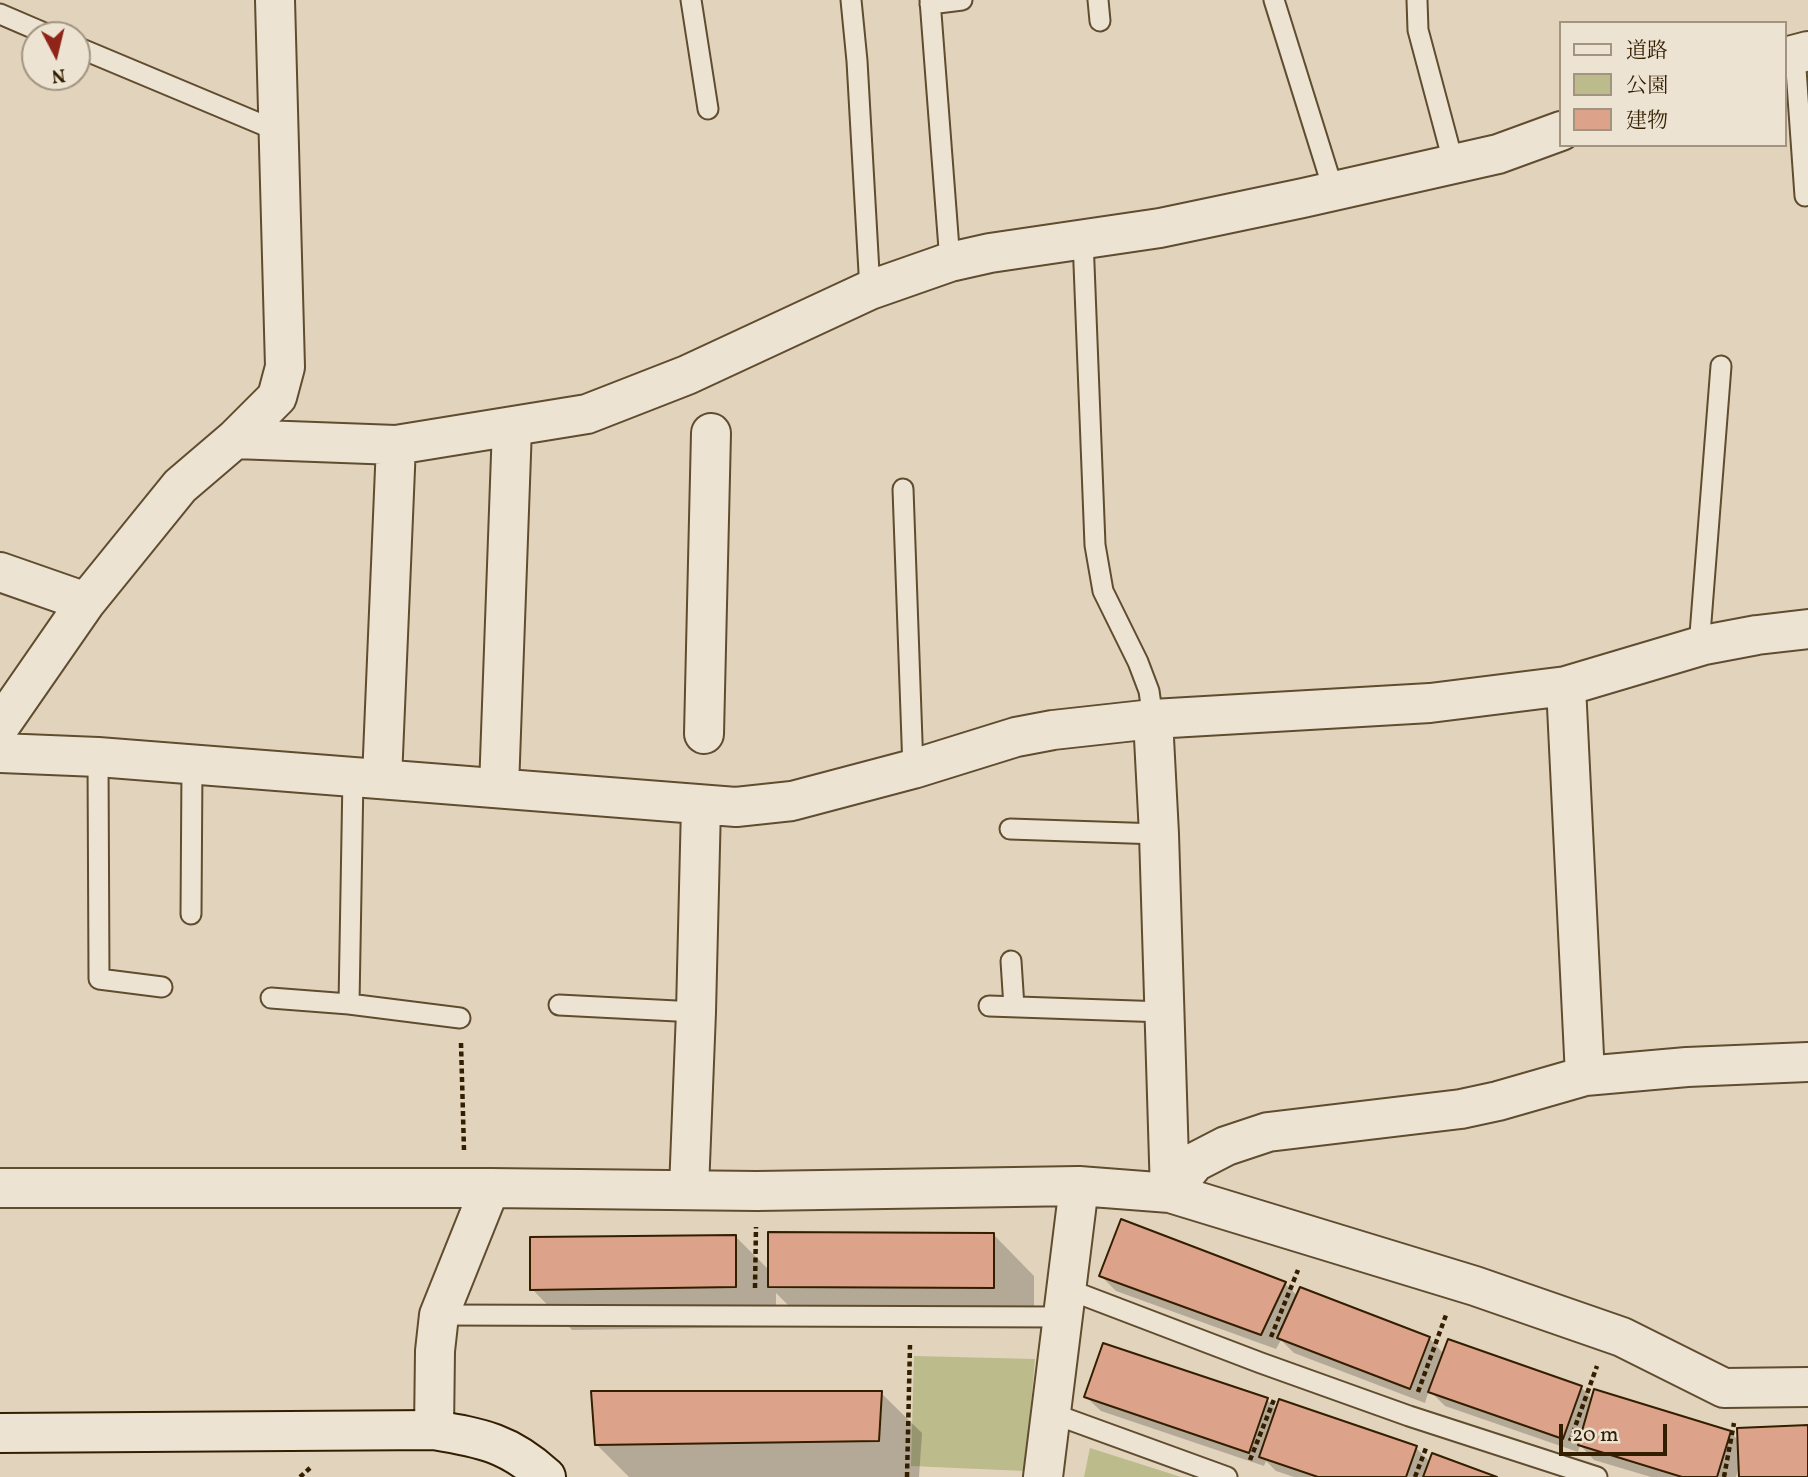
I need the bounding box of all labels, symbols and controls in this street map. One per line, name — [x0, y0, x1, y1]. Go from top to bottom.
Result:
north arrow — [21, 21, 91, 91]
legend — [1560, 21, 1787, 147]
text: 道路 — [1626, 37, 1668, 66]
text: N — [50, 61, 67, 89]
text: 公園 — [1626, 72, 1668, 101]
text: 建物 — [1626, 107, 1668, 136]
scale bar — [1563, 1410, 1672, 1454]
text: 20 m — [1572, 1421, 1618, 1450]

